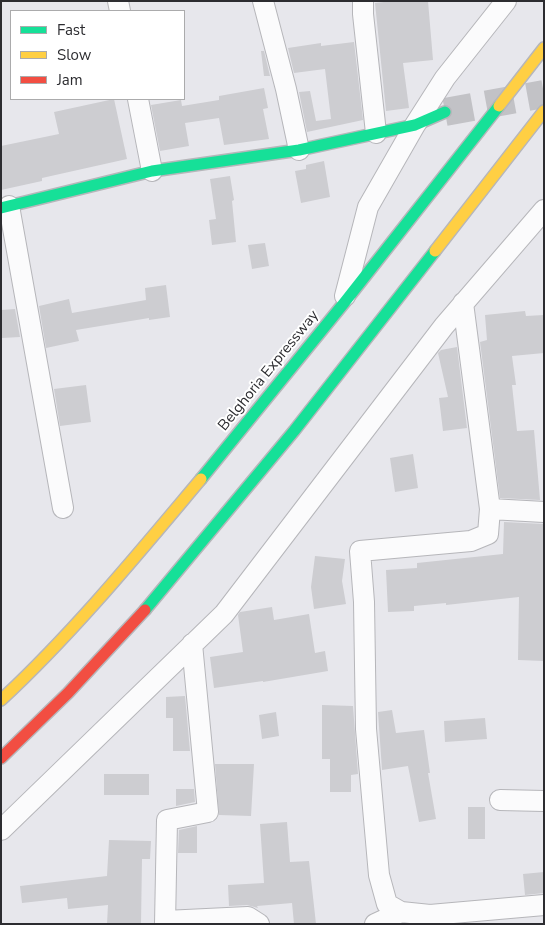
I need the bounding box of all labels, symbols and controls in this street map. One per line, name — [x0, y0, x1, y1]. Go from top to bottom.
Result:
legend — [10, 10, 185, 100]
text: Fast — [57, 20, 85, 40]
text: Slow — [57, 45, 91, 65]
text: Jam — [57, 70, 83, 90]
street label: Belghoria Expressway — [215, 307, 323, 435]

